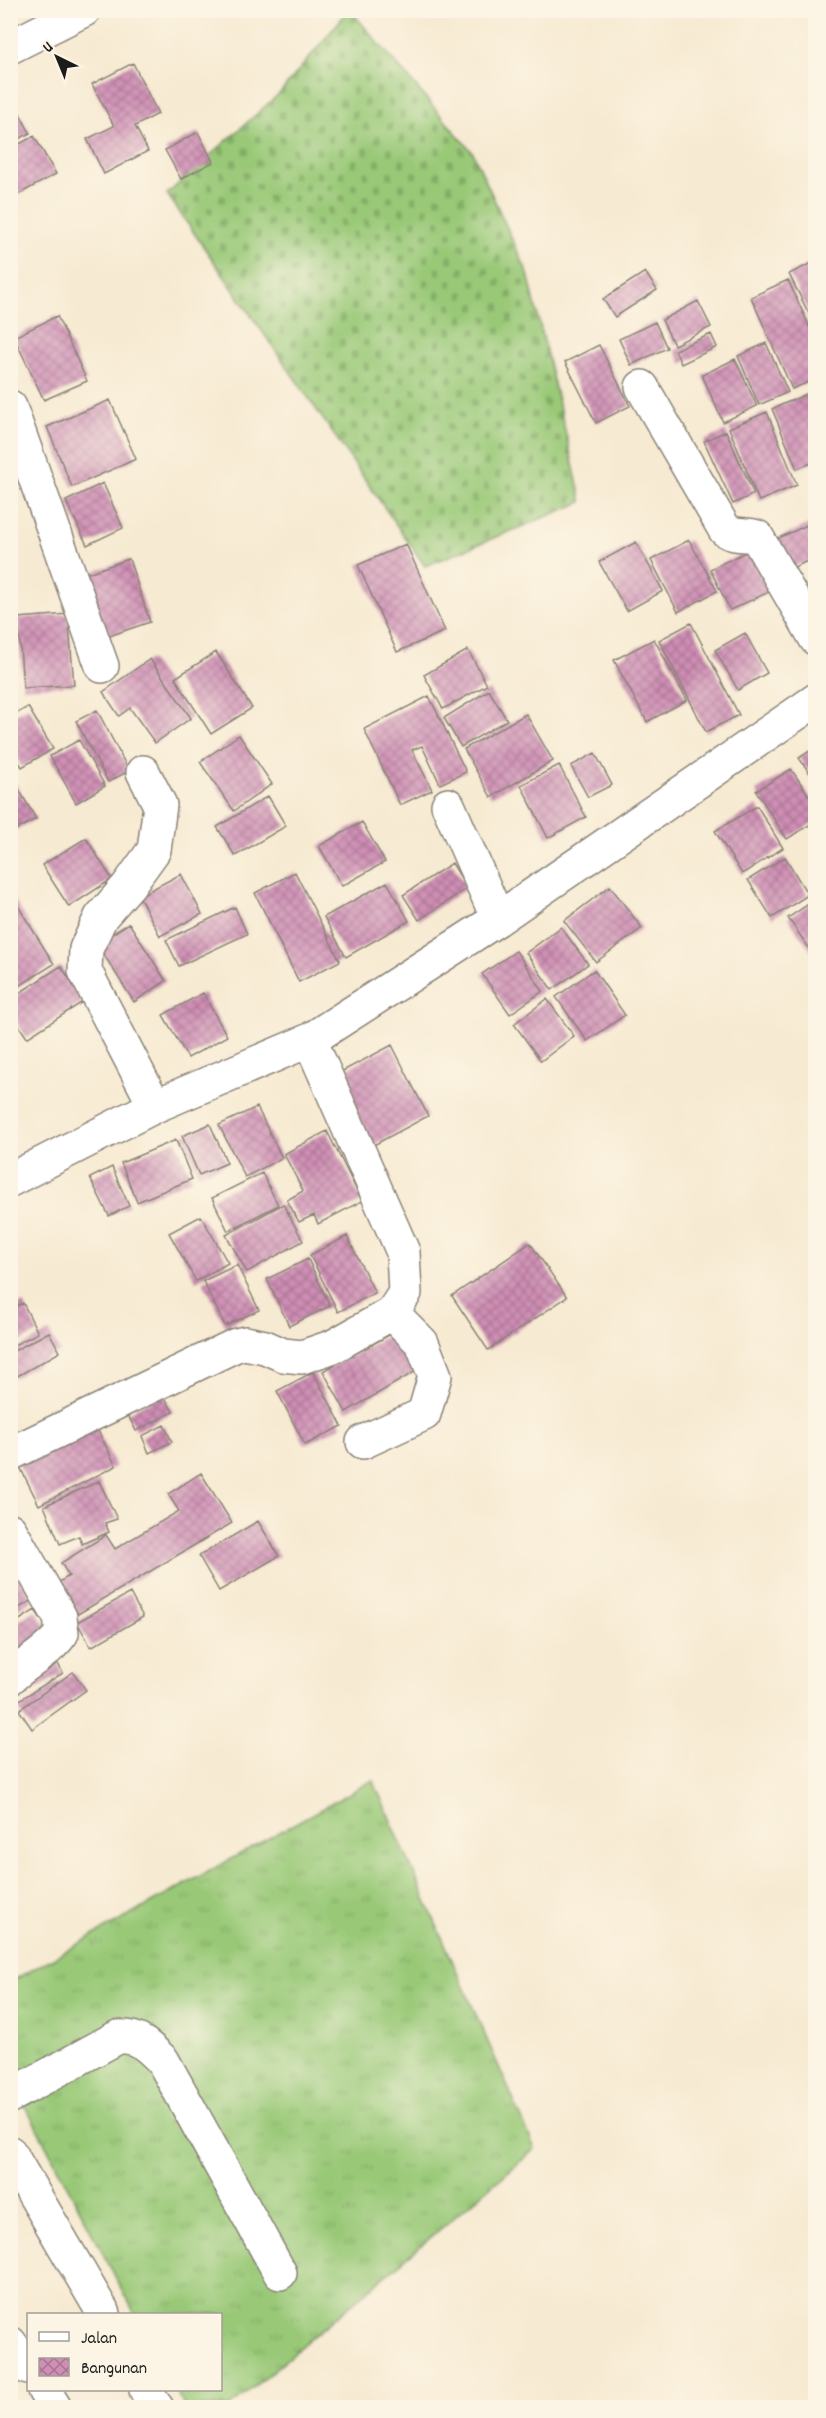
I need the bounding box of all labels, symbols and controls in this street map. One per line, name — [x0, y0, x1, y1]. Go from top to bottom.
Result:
north arrow — [27, 27, 87, 87]
text: U — [38, 37, 59, 59]
legend — [27, 2313, 222, 2391]
text: Jalan — [81, 2327, 117, 2352]
text: Bangunan — [81, 2357, 147, 2382]

